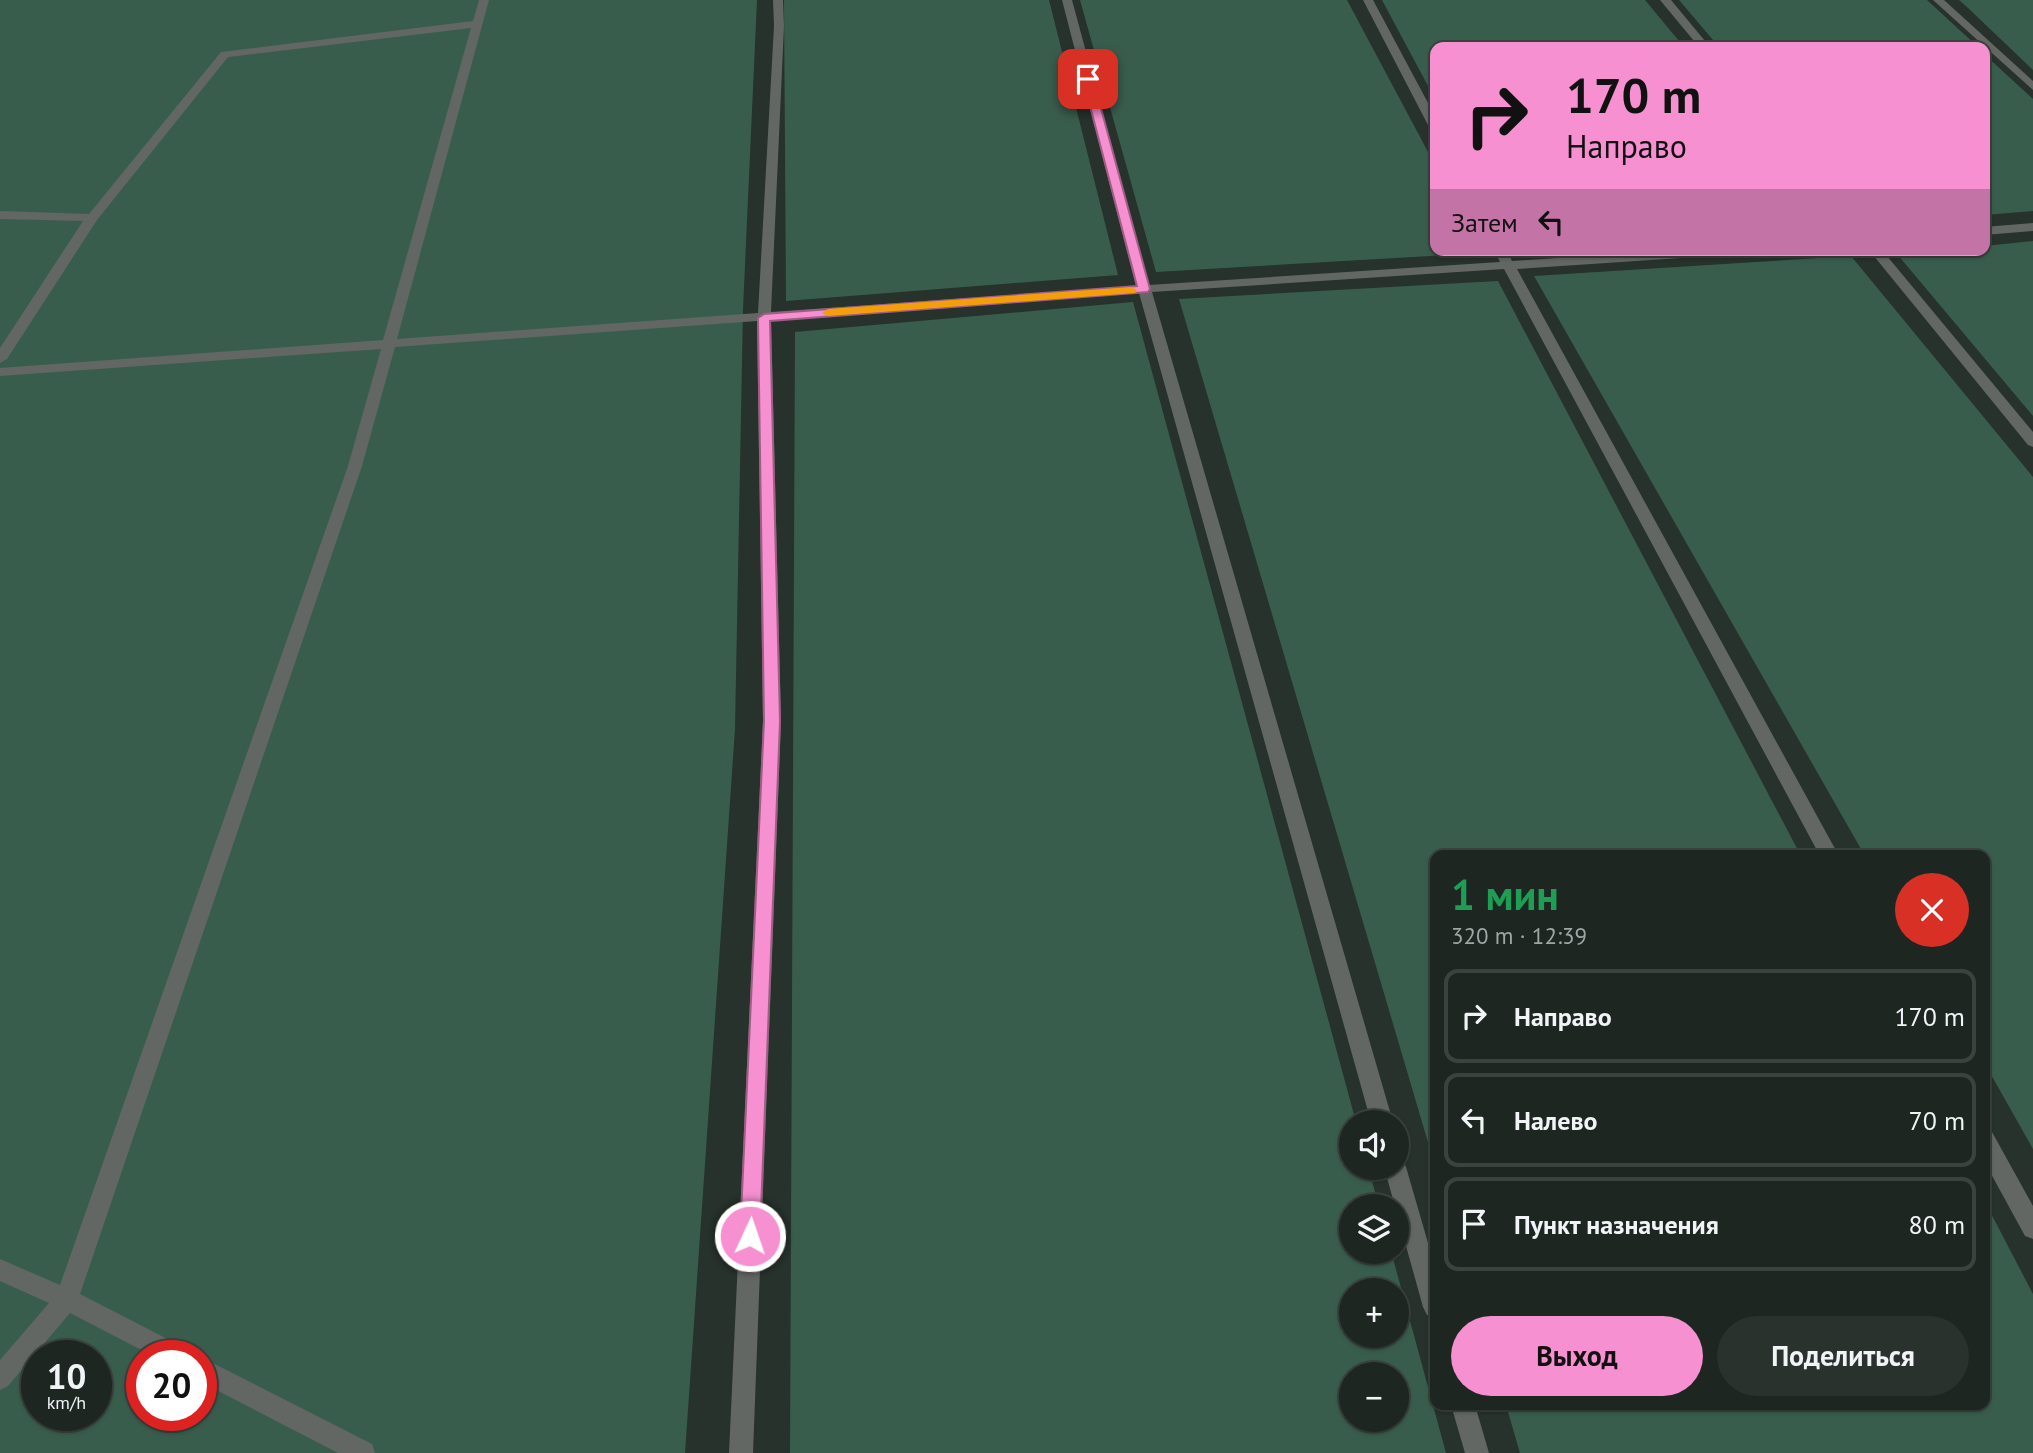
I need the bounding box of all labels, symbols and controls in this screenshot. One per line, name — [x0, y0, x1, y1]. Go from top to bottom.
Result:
pin — [1058, 49, 1118, 109]
icon: arrive — [1069, 60, 1107, 98]
text: 170 m — [1566, 63, 1701, 127]
icon: right — [1451, 70, 1542, 161]
text: Направо — [1566, 125, 1687, 167]
icon: left — [1532, 203, 1570, 241]
text: Затем — [1451, 206, 1518, 239]
text: 1 мин — [1451, 867, 1559, 922]
button: close — [1895, 873, 1969, 947]
text: 320 m · 12:39 — [1451, 921, 1587, 950]
icon: right — [1455, 997, 1493, 1035]
text: Направо — [1514, 1000, 1612, 1033]
text: 170 m — [1894, 1000, 1965, 1033]
icon: left — [1455, 1101, 1493, 1139]
text: Налево — [1514, 1104, 1598, 1137]
text: 70 m — [1909, 1104, 1965, 1137]
map controls — [1339, 1110, 1409, 1432]
button: sound — [1339, 1110, 1409, 1180]
button: layers — [1339, 1194, 1409, 1264]
position arrow — [713, 1199, 787, 1273]
icon: arrive — [1455, 1205, 1493, 1243]
text: Пункт назначения — [1514, 1208, 1719, 1241]
text: 80 m — [1909, 1208, 1965, 1241]
button: + — [1339, 1278, 1409, 1348]
button: Выход — [1451, 1316, 1703, 1396]
button: Поделиться — [1717, 1316, 1969, 1396]
speed limit sign: 20 — [126, 1340, 217, 1431]
text: 10 — [47, 1353, 86, 1399]
button: − — [1339, 1362, 1409, 1432]
text: km/h — [47, 1391, 86, 1414]

